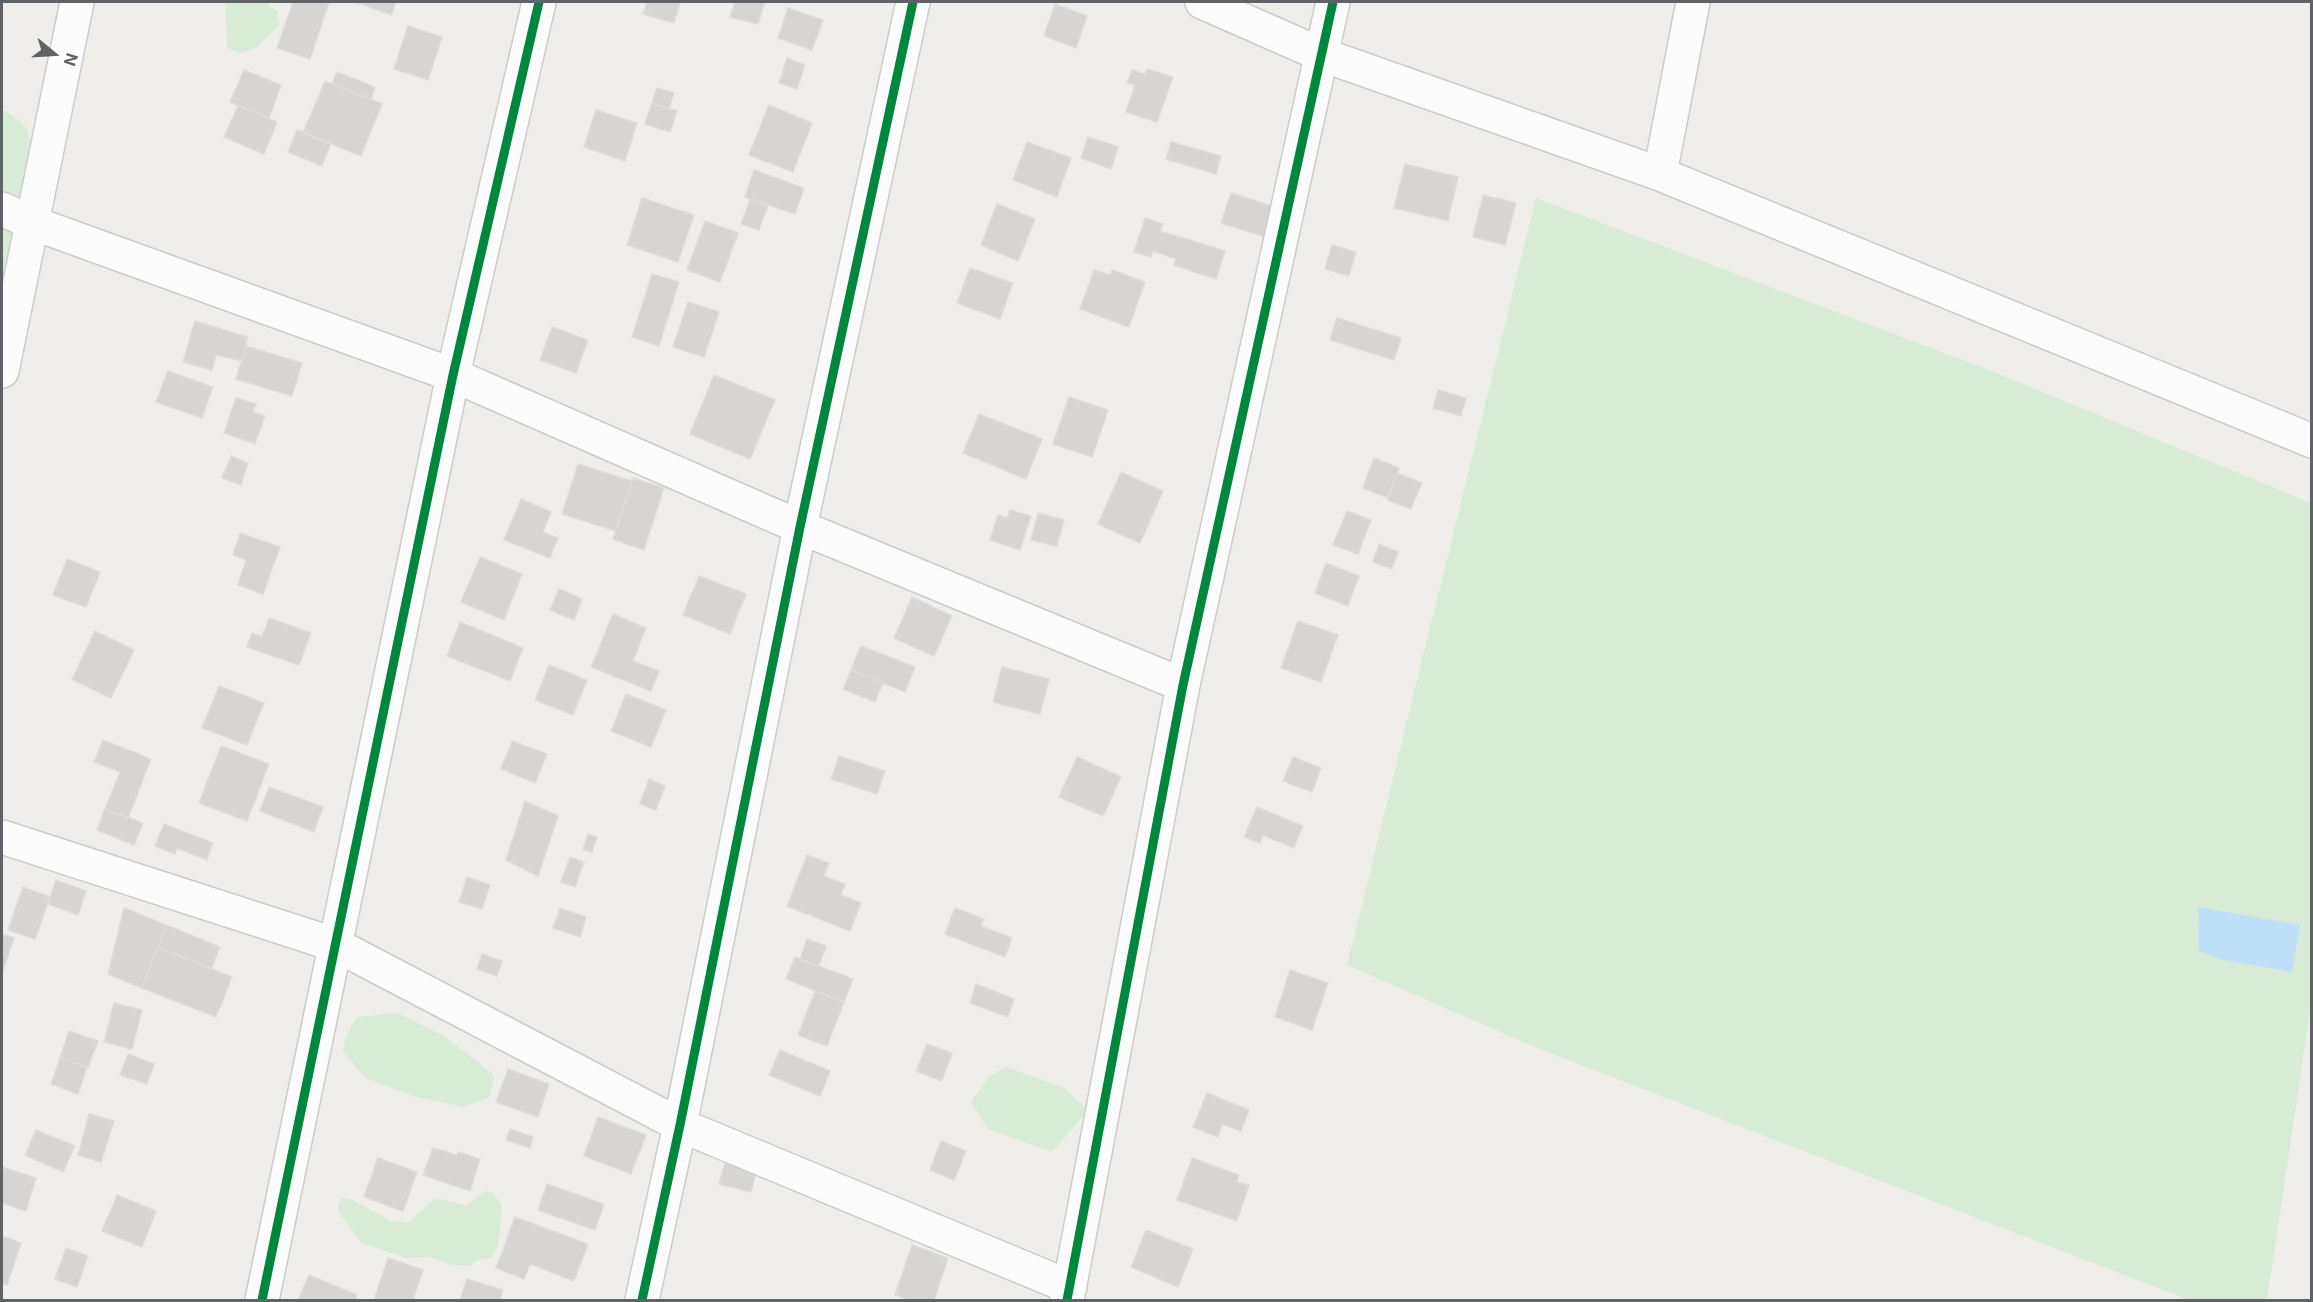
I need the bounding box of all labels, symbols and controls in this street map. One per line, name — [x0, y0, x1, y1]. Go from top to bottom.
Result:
north arrow — [24, 24, 84, 84]
text: N — [60, 51, 83, 68]

